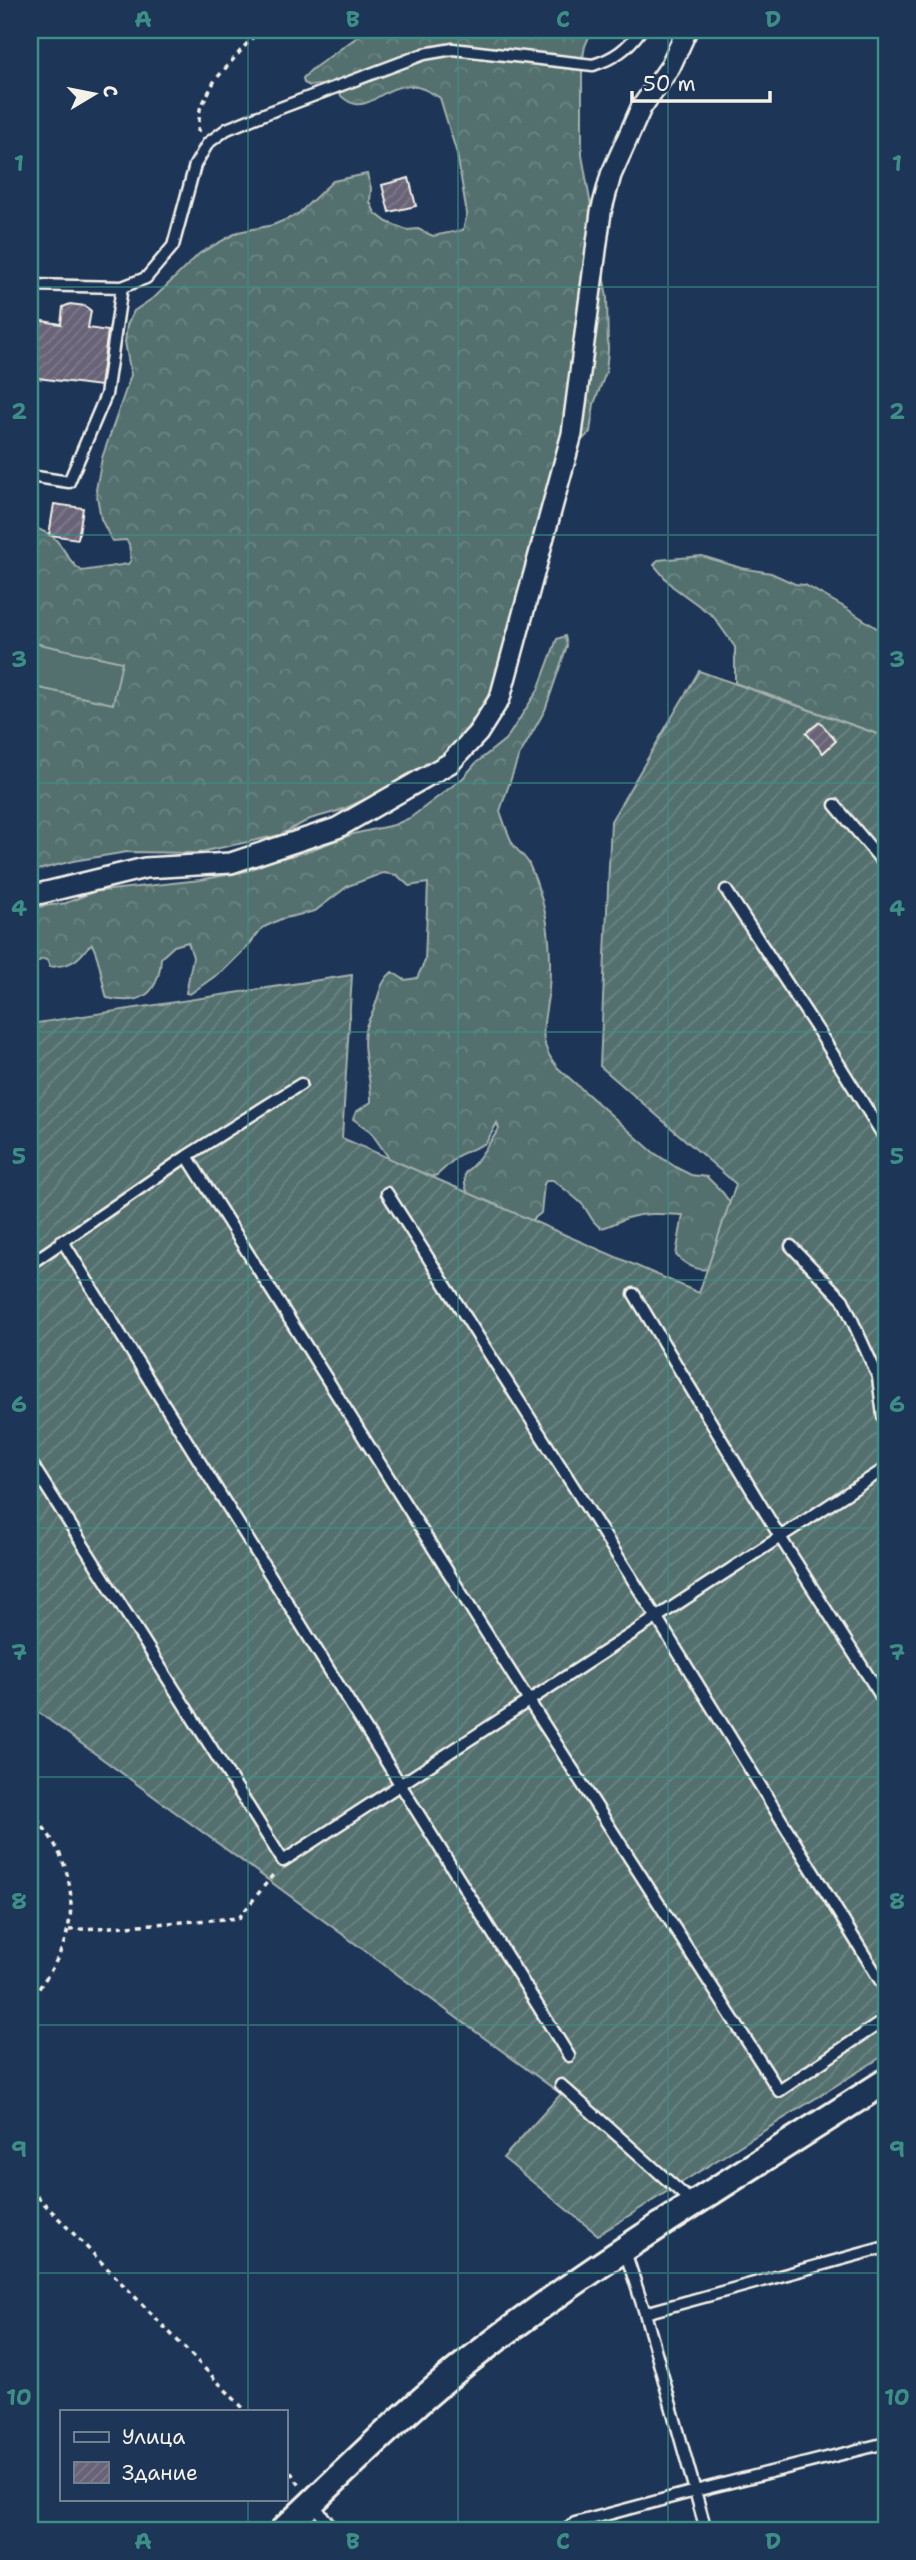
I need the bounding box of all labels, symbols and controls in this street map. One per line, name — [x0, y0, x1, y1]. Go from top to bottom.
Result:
text: A — [134, 4, 152, 34]
text: B — [346, 4, 360, 34]
text: C — [556, 4, 570, 34]
text: D — [765, 4, 781, 34]
north arrow — [60, 60, 130, 130]
scale bar — [632, 60, 771, 104]
text: 50 m — [643, 70, 696, 98]
text: С — [97, 83, 124, 99]
text: 1 — [14, 148, 24, 178]
text: 1 — [892, 148, 902, 178]
text: 2 — [11, 396, 27, 426]
text: 2 — [889, 396, 905, 426]
text: 3 — [11, 644, 27, 674]
text: 3 — [889, 644, 905, 674]
text: 4 — [11, 893, 27, 923]
text: 4 — [889, 893, 905, 923]
text: 5 — [12, 1141, 26, 1171]
text: 5 — [890, 1141, 904, 1171]
text: 6 — [11, 1389, 27, 1419]
text: 6 — [889, 1389, 905, 1419]
text: 7 — [11, 1637, 27, 1667]
text: 7 — [889, 1637, 905, 1667]
text: 8 — [11, 1886, 27, 1916]
text: 8 — [889, 1886, 905, 1916]
text: 9 — [11, 2134, 27, 2164]
text: 9 — [889, 2134, 905, 2164]
text: 10 — [6, 2382, 32, 2412]
text: 10 — [884, 2382, 910, 2412]
legend — [60, 2410, 287, 2500]
text: Улица — [122, 2423, 185, 2451]
text: Здание — [122, 2459, 198, 2487]
text: A — [134, 2526, 152, 2556]
text: B — [346, 2526, 360, 2556]
text: C — [556, 2526, 570, 2556]
text: D — [765, 2526, 781, 2556]

